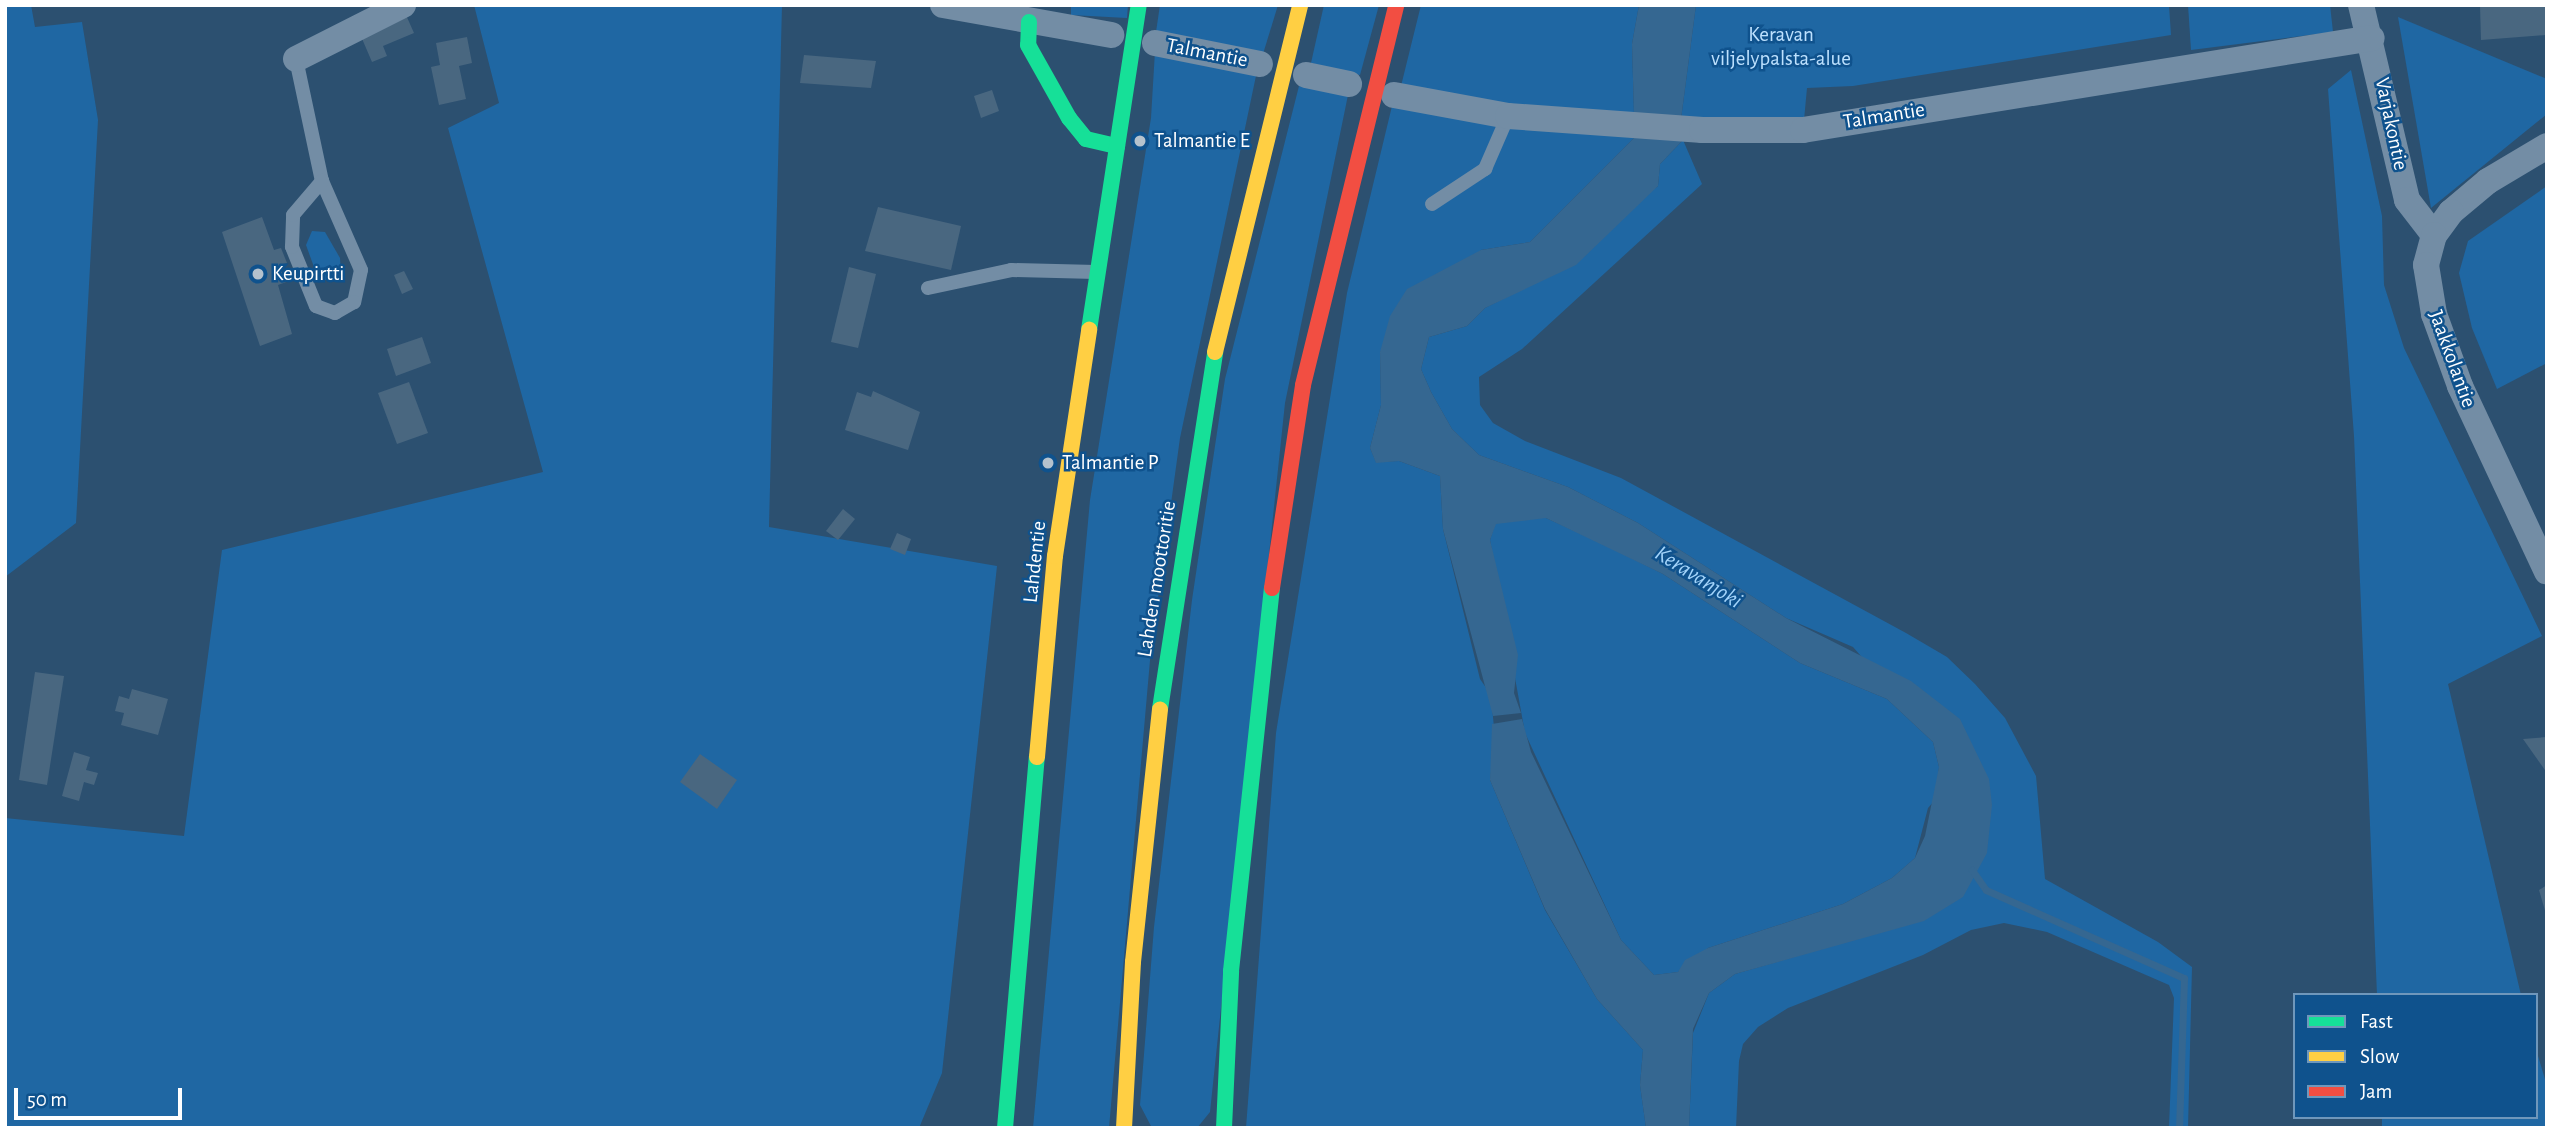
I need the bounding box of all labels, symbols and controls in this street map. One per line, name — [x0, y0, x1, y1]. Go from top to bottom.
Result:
park label: Keravan viljelypalsta-alue — [1711, 22, 1851, 72]
street label: Talmantie — [1164, 33, 1250, 73]
street label: Varjakontie — [2369, 75, 2413, 173]
street label: Talmantie — [1841, 97, 1927, 135]
place label: Talmantie E — [1154, 128, 1250, 154]
marker: Talmantie E — [1132, 133, 1148, 149]
place label: Keupirtti — [272, 261, 344, 287]
marker: Keupirtti — [250, 266, 266, 282]
street label: Jaakkolantie — [2423, 307, 2481, 411]
place label: Talmantie P — [1062, 450, 1159, 476]
marker: Talmantie P — [1040, 455, 1056, 471]
street label: Lahden moottoritie — [1132, 499, 1182, 659]
street label: Lahdentie — [1018, 520, 1052, 604]
water label: Keravanjoki — [1649, 540, 1747, 616]
legend — [2293, 993, 2538, 1119]
text: Fast — [2360, 1011, 2393, 1032]
text: Slow — [2360, 1046, 2399, 1067]
scale bar — [18, 1074, 186, 1118]
text: Jam — [2360, 1081, 2392, 1102]
text: 50 m — [27, 1089, 67, 1110]

